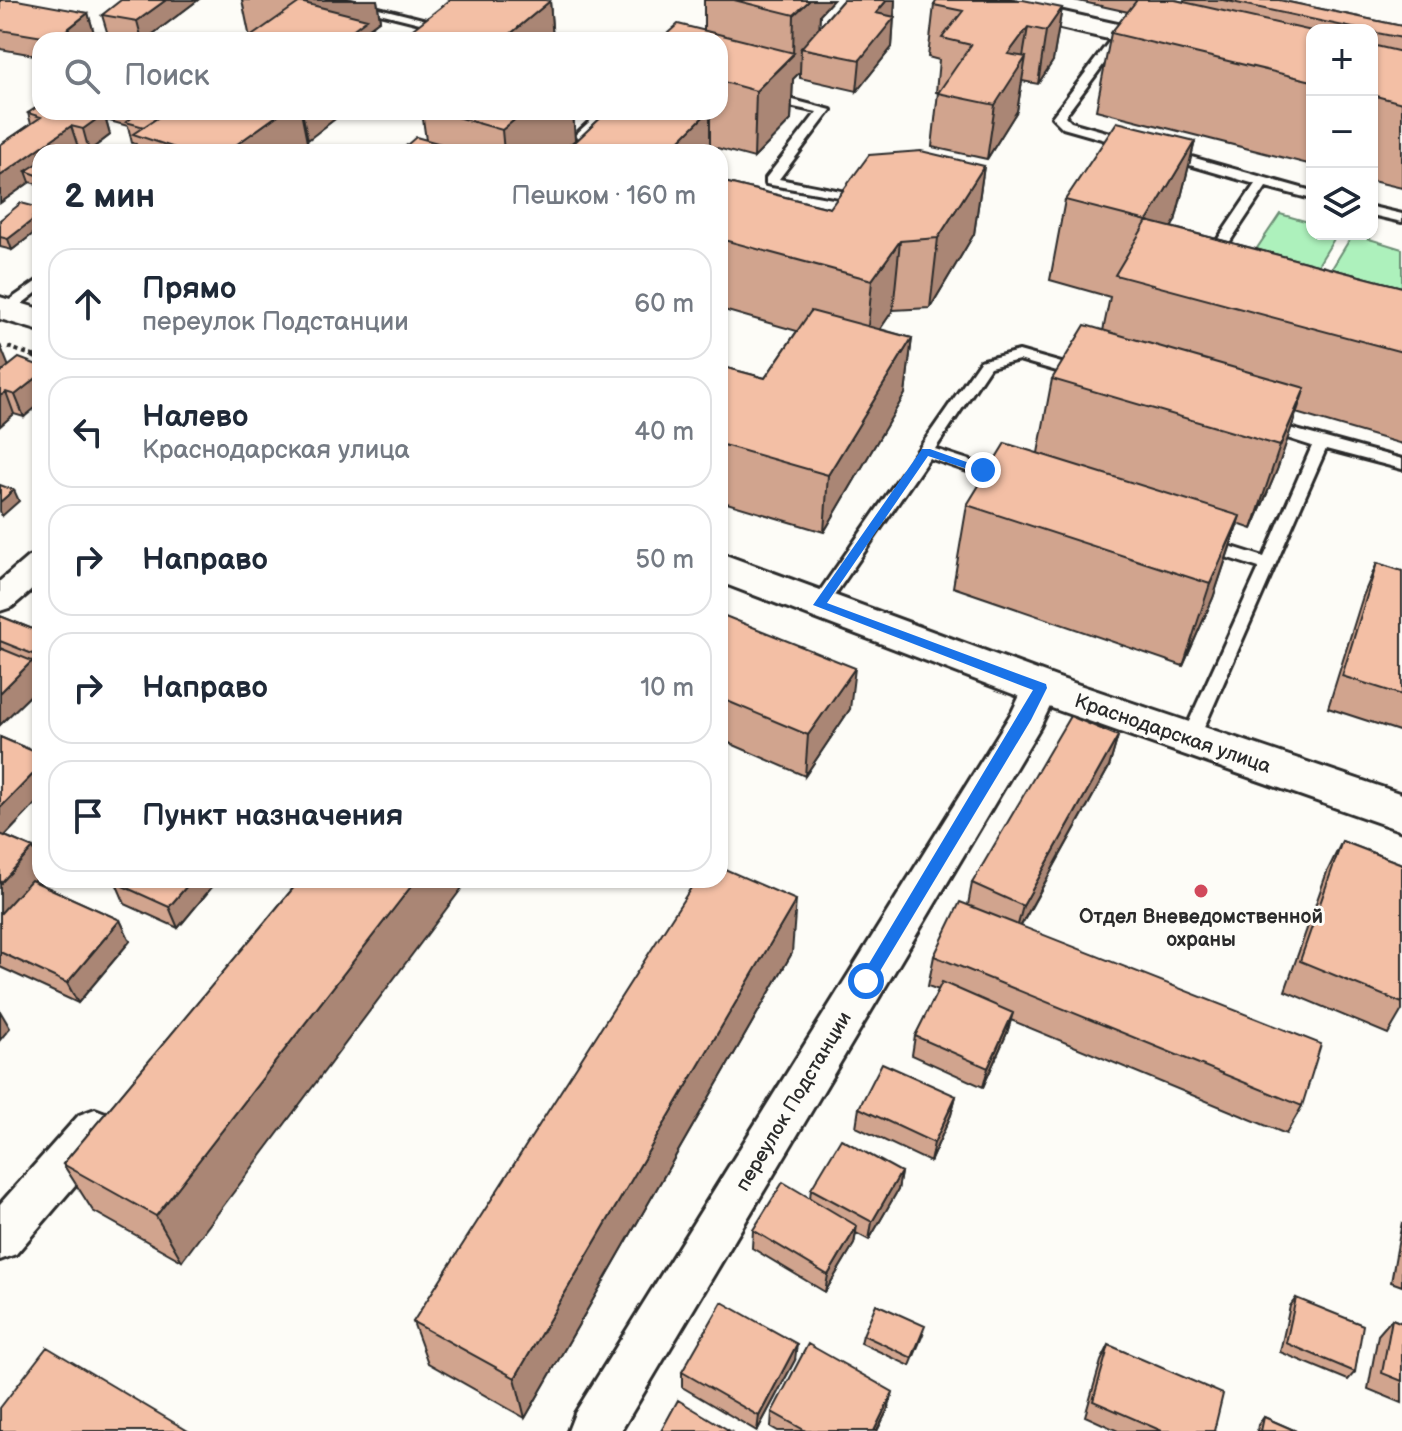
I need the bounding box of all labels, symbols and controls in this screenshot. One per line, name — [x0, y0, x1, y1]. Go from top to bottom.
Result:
map controls — [1306, 24, 1378, 240]
button: + — [1306, 24, 1378, 96]
search box — [32, 32, 728, 120]
icon: search — [60, 54, 104, 98]
text: Поиск — [124, 58, 210, 94]
button: − — [1306, 96, 1378, 168]
button: layers — [1306, 168, 1378, 240]
text: 2 мин — [64, 176, 155, 217]
text: Пешком · 160 m — [511, 181, 696, 212]
text: Прямо — [142, 271, 236, 307]
icon: ahead — [66, 282, 110, 326]
text: 60 m — [634, 289, 694, 320]
text: переулок Подстанции — [142, 307, 409, 338]
text: Налево — [142, 399, 248, 435]
icon: left — [66, 410, 110, 454]
text: 40 m — [634, 417, 694, 448]
text: Краснодарская улица — [142, 435, 410, 466]
route end — [965, 452, 1001, 488]
icon: right — [66, 538, 110, 582]
text: Направо — [142, 542, 268, 578]
text: 50 m — [635, 545, 694, 576]
icon: right — [66, 666, 110, 710]
text: Направо — [142, 670, 268, 706]
text: 10 m — [640, 673, 694, 704]
street label: Краснодарская улица — [1071, 689, 1274, 779]
icon: arrive — [66, 794, 110, 838]
text: Пункт назначения — [142, 798, 403, 834]
marker: Отдел Вневедомственной охраны — [1192, 882, 1210, 900]
place label: Отдел Вневедомственной охраны — [1079, 905, 1323, 952]
route start — [848, 963, 884, 999]
street label: переулок Подстанции — [731, 1007, 857, 1196]

